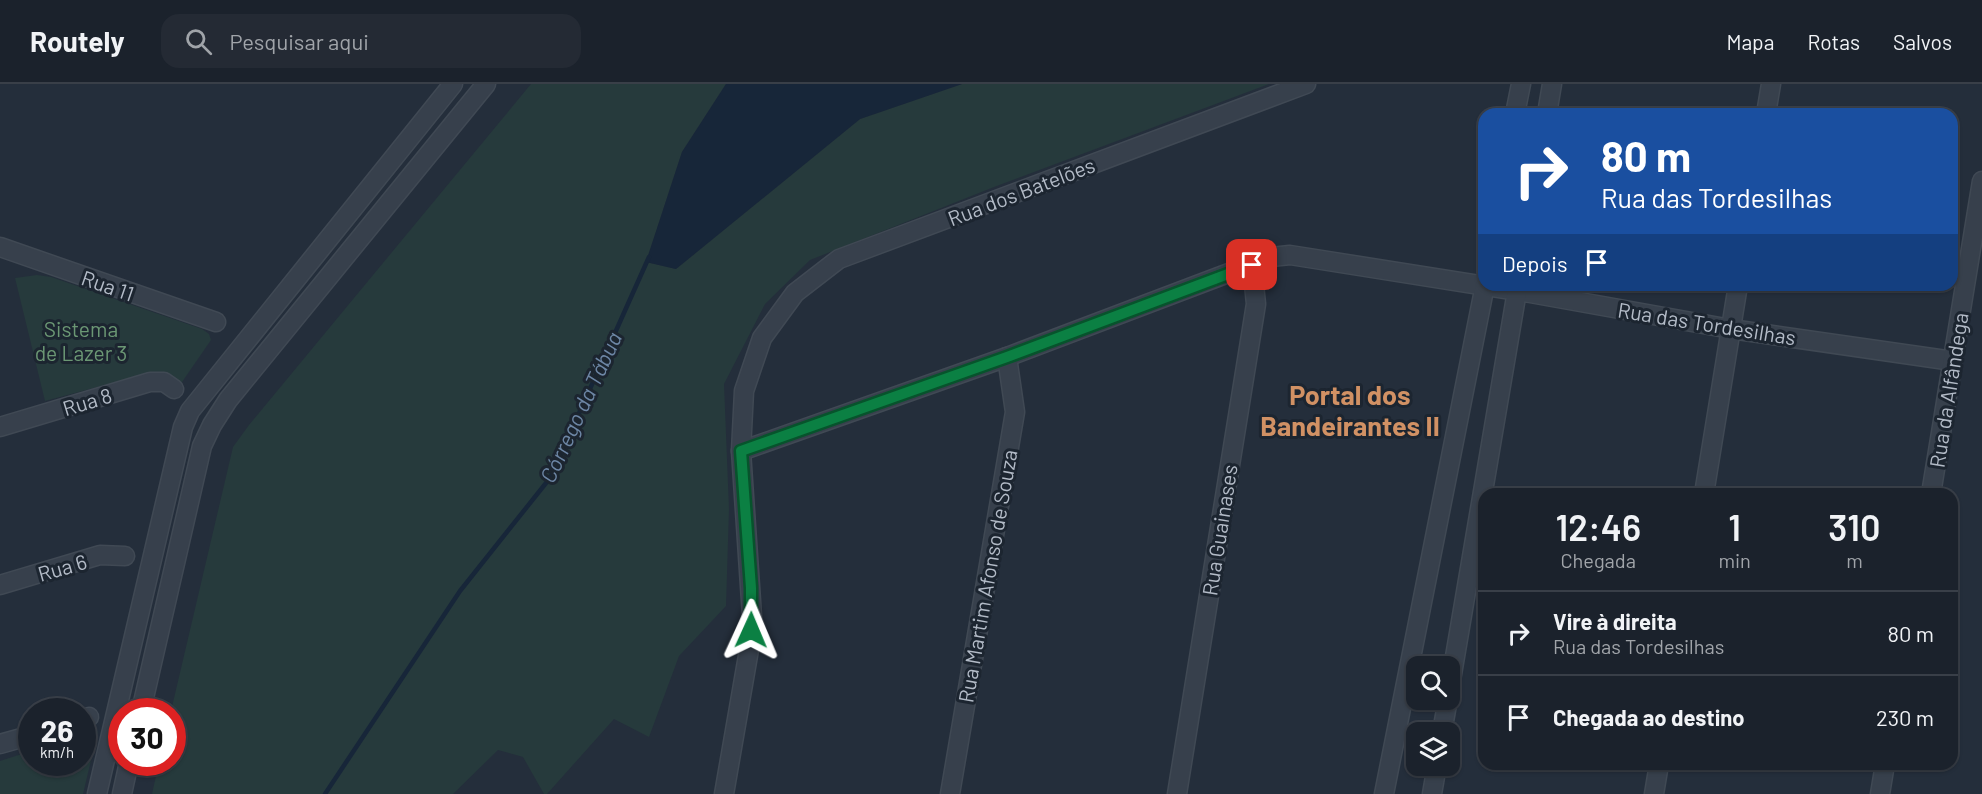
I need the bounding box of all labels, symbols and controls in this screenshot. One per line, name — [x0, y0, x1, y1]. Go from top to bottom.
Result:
search box — [161, 14, 581, 68]
text: Routely — [30, 24, 125, 58]
icon: search — [182, 25, 215, 58]
text: Pesquisar aqui — [230, 28, 369, 54]
text: Mapa — [1726, 29, 1774, 54]
text: Rotas — [1807, 29, 1860, 54]
text: Salvos — [1893, 29, 1952, 54]
text: 80 m — [1601, 130, 1691, 180]
icon: right — [1502, 132, 1580, 210]
street label: Rua dos Batelões — [944, 151, 1098, 231]
text: Rua das Tordesilhas — [1601, 181, 1832, 213]
pin — [1226, 239, 1277, 290]
icon: arrive — [1580, 246, 1613, 279]
icon: arrive — [1235, 248, 1268, 281]
text: Depois — [1502, 250, 1568, 276]
street label: Rua 11 — [78, 264, 138, 306]
street label: Rua das Tordesilhas — [1616, 297, 1798, 349]
street label: Rua da Alfândega — [1923, 311, 1973, 469]
park label: Sistema de Lazer 3 — [35, 316, 127, 365]
water label: Córrego da Tábua — [534, 327, 626, 487]
district label: Portal dos Bandeirantes II — [1260, 378, 1440, 441]
street label: Rua 8 — [59, 382, 115, 420]
street label: Rua Martim Afonso de Souza — [952, 447, 1022, 705]
street label: Rua Guainases — [1196, 463, 1242, 597]
text: 12:46 — [1556, 505, 1641, 548]
text: 1 — [1728, 505, 1741, 548]
text: 310 — [1828, 505, 1881, 548]
street label: Rua 6 — [35, 548, 89, 586]
text: Chegada — [1560, 548, 1636, 572]
text: min — [1718, 548, 1751, 572]
text: m — [1846, 548, 1863, 572]
position arrow — [719, 598, 783, 662]
text: Vire à direita — [1553, 608, 1677, 634]
icon: right — [1502, 617, 1535, 650]
text: 80 m — [1888, 620, 1934, 646]
text: Rua das Tordesilhas — [1553, 634, 1724, 658]
map controls — [1406, 656, 1460, 776]
button: search — [1406, 656, 1460, 710]
speed limit sign: 30 — [108, 698, 186, 776]
icon: arrive — [1502, 701, 1535, 734]
text: Chegada ao destino — [1553, 704, 1744, 730]
text: 230 m — [1876, 704, 1934, 730]
text: 26 — [41, 712, 73, 748]
button: layers — [1406, 722, 1460, 776]
text: km/h — [40, 743, 74, 761]

